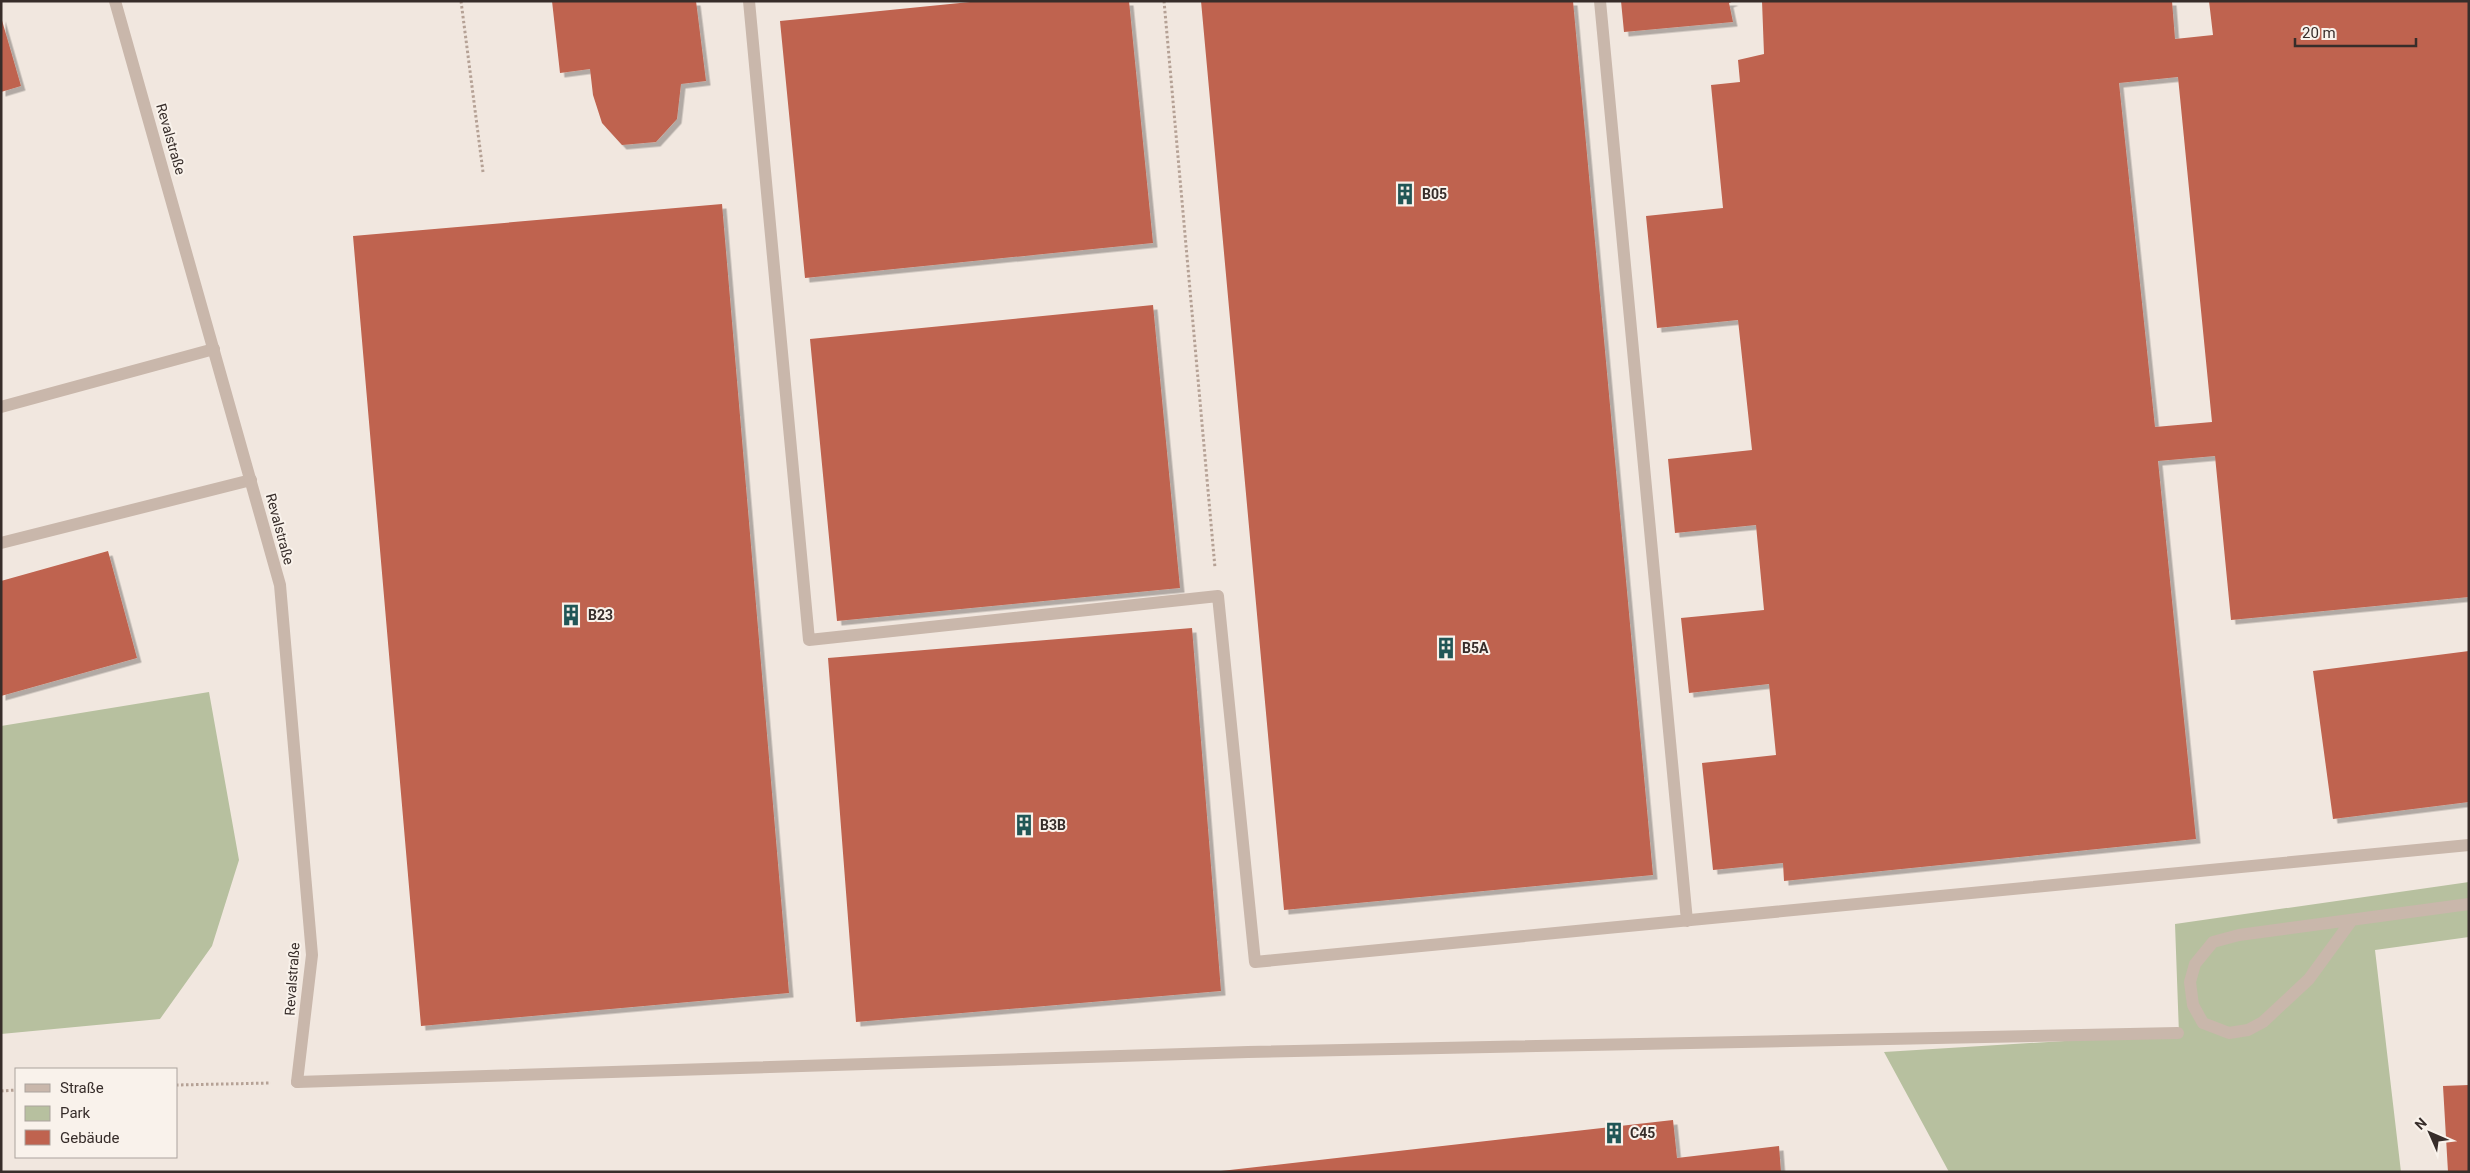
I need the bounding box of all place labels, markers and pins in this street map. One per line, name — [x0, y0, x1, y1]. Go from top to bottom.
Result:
building icon: B05 — [1392, 181, 1418, 207]
place label: B05 — [1422, 186, 1447, 202]
building icon: B23 — [558, 602, 584, 628]
place label: B23 — [588, 607, 613, 623]
building icon: B5A — [1433, 635, 1459, 661]
place label: B5A — [1462, 640, 1489, 656]
building icon: B3B — [1011, 812, 1037, 838]
place label: B3B — [1040, 817, 1066, 833]
building icon: C45 — [1601, 1120, 1627, 1146]
place label: C45 — [1630, 1125, 1655, 1141]

